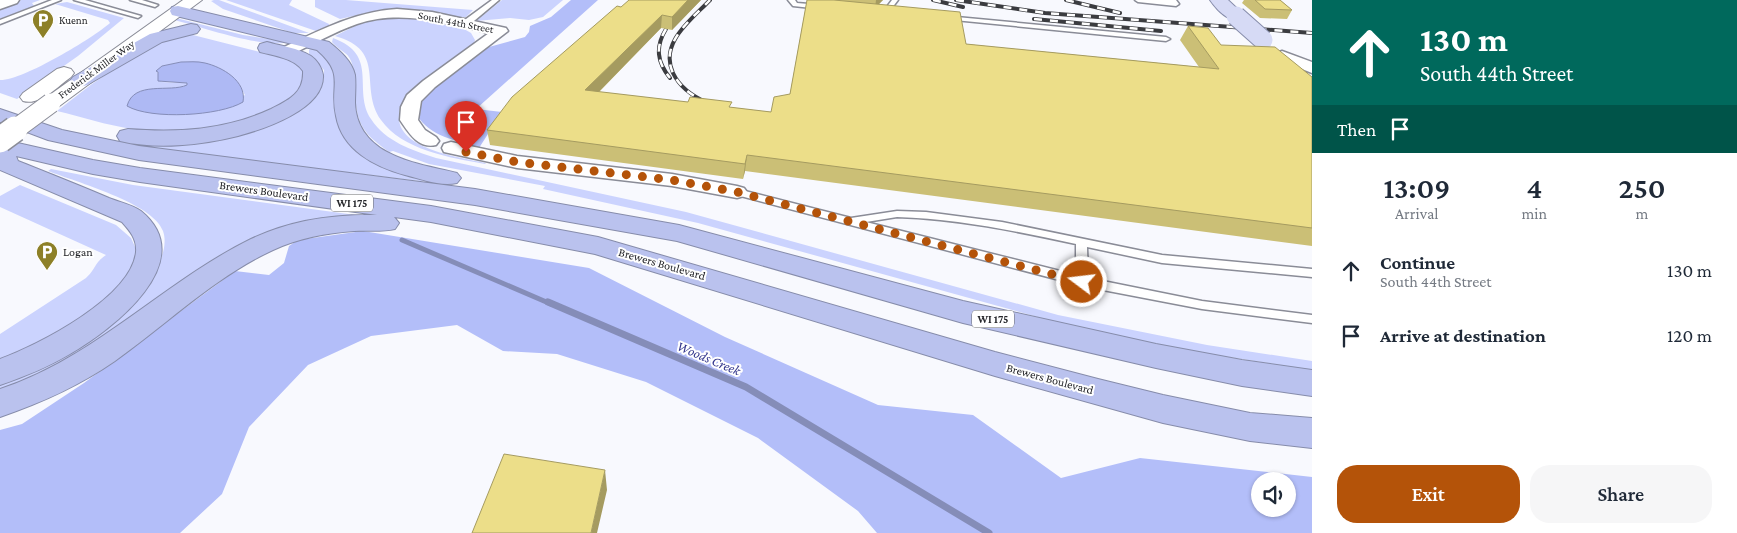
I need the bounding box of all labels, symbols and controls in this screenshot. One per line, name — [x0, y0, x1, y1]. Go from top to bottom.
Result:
parking icon: Kuenn — [31, 8, 55, 39]
street label: South 44th Street — [417, 9, 495, 35]
place label: Kuenn — [59, 14, 88, 26]
icon: ahead — [1337, 20, 1402, 85]
text: 130 m — [1420, 20, 1508, 59]
street label: Frederick Miller Way — [55, 37, 138, 102]
text: South 44th Street — [1420, 61, 1573, 86]
pin — [445, 101, 487, 152]
icon: arrive — [452, 108, 480, 136]
icon: arrive — [1386, 115, 1414, 143]
text: Then — [1337, 119, 1376, 140]
text: 13:09 — [1383, 171, 1450, 204]
text: 4 — [1526, 171, 1542, 204]
text: 250 — [1619, 171, 1666, 204]
street label: Brewers Boulevard — [219, 178, 310, 204]
road number: WI 175 — [331, 194, 373, 212]
text: Arrival — [1395, 205, 1439, 222]
text: min — [1521, 205, 1547, 222]
text: m — [1636, 205, 1648, 222]
parking icon: Logan — [35, 240, 59, 271]
place label: Logan — [63, 245, 93, 259]
street label: Brewers Boulevard — [617, 245, 708, 283]
text: Continue — [1380, 252, 1455, 273]
position arrow — [1055, 255, 1107, 307]
icon: ahead — [1337, 257, 1365, 285]
text: 130 m — [1667, 260, 1712, 281]
text: South 44th Street — [1380, 273, 1492, 290]
road number: WI 175 — [972, 310, 1014, 328]
icon: arrive — [1337, 322, 1365, 350]
text: Arrive at destination — [1380, 325, 1546, 346]
text: 120 m — [1667, 325, 1712, 346]
water label: Woods Creek — [675, 337, 744, 379]
street label: Brewers Boulevard — [1005, 361, 1096, 398]
button: Exit — [1337, 465, 1520, 523]
button: Share — [1530, 465, 1712, 523]
map controls — [1251, 472, 1296, 517]
button: sound — [1251, 472, 1296, 517]

